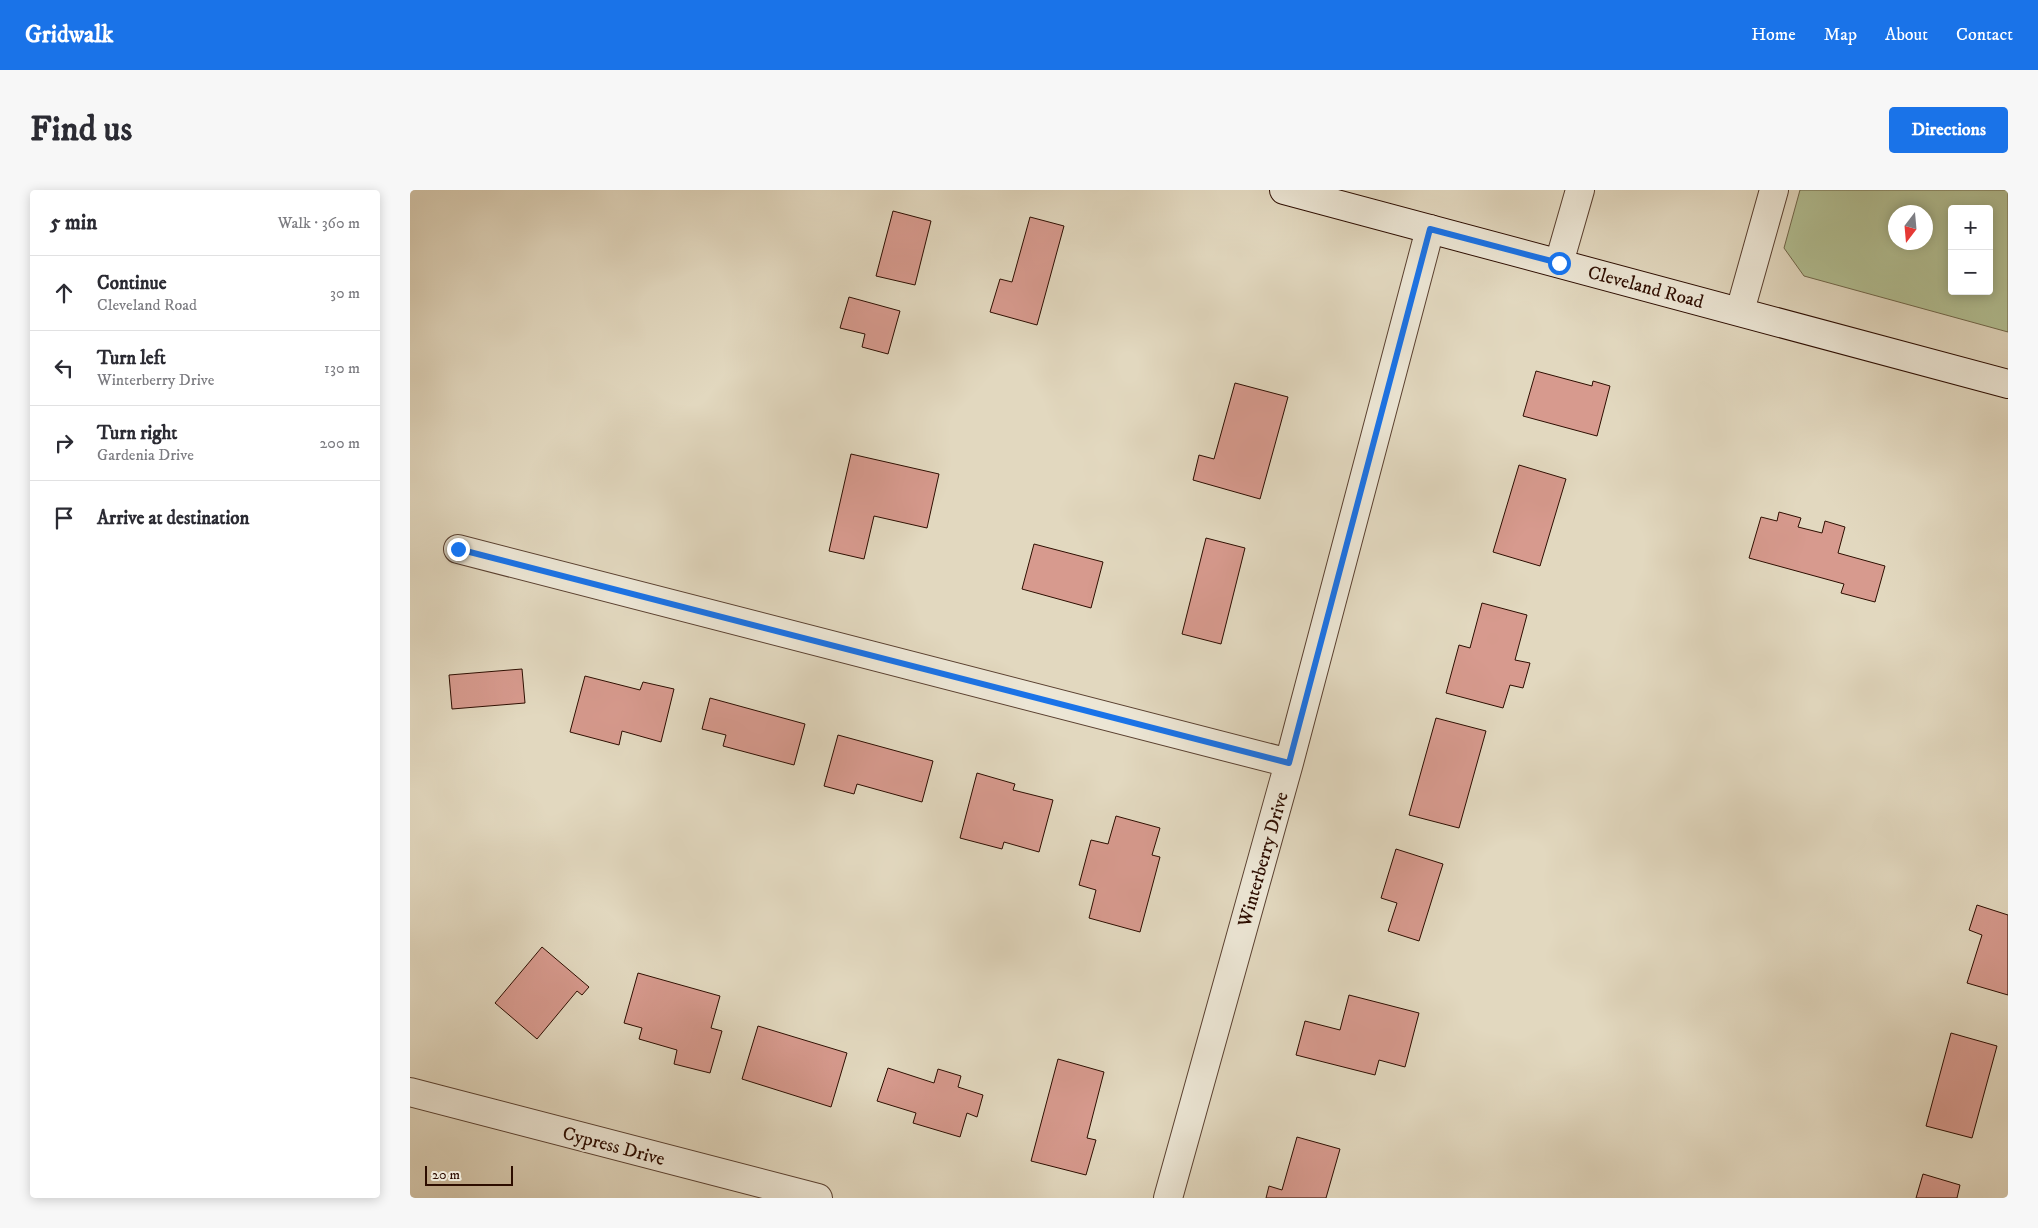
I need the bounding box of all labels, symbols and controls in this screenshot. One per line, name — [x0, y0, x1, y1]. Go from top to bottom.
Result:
text: Gridwalk — [25, 20, 113, 50]
text: Home — [1751, 24, 1796, 46]
text: Map — [1824, 24, 1857, 46]
text: About — [1885, 24, 1928, 46]
text: Contact — [1956, 24, 2013, 46]
button: Directions — [1889, 107, 2008, 153]
text: Find us — [30, 108, 132, 152]
north arrow — [1888, 205, 1933, 250]
map controls — [1948, 205, 1993, 295]
button: + — [1948, 205, 1993, 250]
text: 5 min — [50, 210, 97, 236]
text: Walk · 360 m — [278, 213, 360, 233]
button: − — [1948, 250, 1993, 295]
route start — [1548, 252, 1571, 275]
street label: Cleveland Road — [1585, 261, 1706, 314]
text: Continue — [97, 272, 167, 295]
icon: ahead — [50, 279, 78, 307]
text: 30 m — [330, 283, 360, 303]
text: Cleveland Road — [97, 295, 197, 315]
text: Turn left — [97, 347, 166, 370]
icon: left — [50, 354, 78, 382]
text: 130 m — [324, 358, 360, 378]
text: Winterberry Drive — [97, 370, 214, 390]
text: Turn right — [97, 422, 177, 445]
icon: right — [50, 429, 78, 457]
text: 200 m — [319, 433, 360, 453]
text: Gardenia Drive — [97, 445, 194, 465]
icon: arrive — [50, 504, 78, 532]
text: Arrive at destination — [97, 507, 249, 530]
route end — [447, 538, 470, 561]
street label: Winterberry Drive — [1233, 789, 1294, 931]
street label: Cypress Drive — [560, 1122, 667, 1171]
scale bar — [425, 1163, 512, 1186]
text: 20 m — [432, 1166, 460, 1184]

